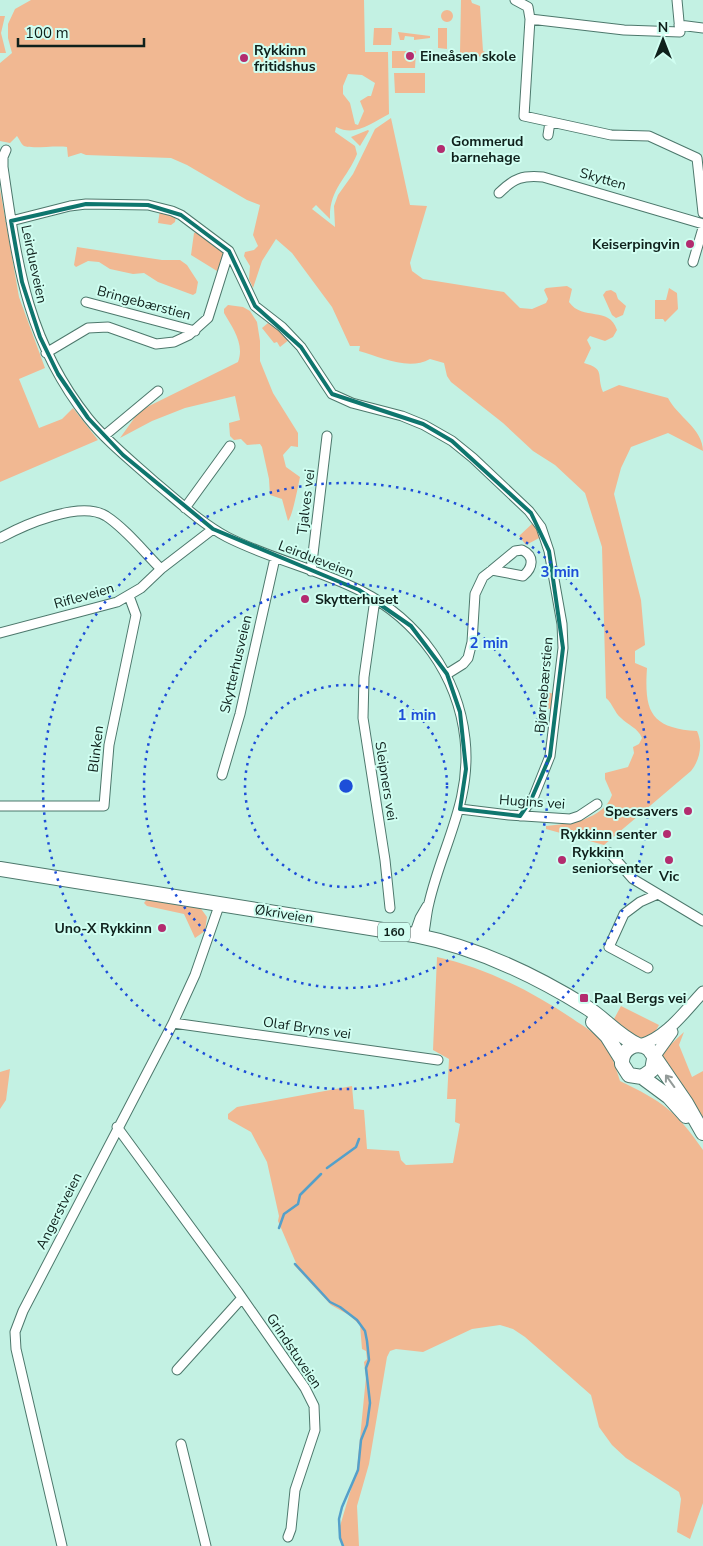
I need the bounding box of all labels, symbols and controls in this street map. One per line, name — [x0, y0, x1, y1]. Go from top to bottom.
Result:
scale bar — [18, 15, 144, 47]
north arrow — [638, 15, 688, 65]
text: N — [658, 18, 668, 37]
text: 100 m — [25, 23, 69, 43]
place label: Rykkinn fritidshus — [254, 41, 316, 76]
place label: Eineåsen skole — [420, 47, 516, 66]
marker: Eineåsen skole — [404, 50, 416, 62]
marker: Rykkinn fritidshus — [238, 52, 250, 64]
place label: Gommerud barnehage — [451, 132, 524, 167]
marker: Gommerud barnehage — [435, 143, 447, 155]
street label: Skytten — [577, 163, 629, 195]
street label: Leirdueveien — [16, 223, 52, 305]
place label: Keiserpingvin — [592, 235, 680, 254]
marker: Keiserpingvin — [684, 238, 696, 250]
street label: Bringebærstien — [95, 281, 193, 325]
street label: Tjalves vei — [293, 468, 319, 536]
street label: Leirdueveien — [275, 536, 357, 582]
text: 3 min — [541, 562, 579, 582]
street label: Rifleveien — [52, 578, 116, 614]
place label: Skytterhuset — [315, 590, 399, 609]
marker: Skytterhuset — [299, 593, 311, 605]
street label: Skytterhusveien — [215, 613, 257, 715]
text: 2 min — [470, 633, 508, 653]
street label: Bjørnebærstien — [530, 636, 558, 734]
text: 1 min — [398, 705, 436, 725]
street label: Blinken — [84, 725, 108, 773]
street label: Sleipners vei — [370, 740, 402, 822]
centre of rings — [337, 777, 355, 795]
street label: Hugins vei — [498, 790, 566, 814]
place label: Specsavers — [605, 802, 678, 821]
marker: Specsavers — [682, 805, 694, 817]
place label: Rykkinn senter — [560, 825, 658, 844]
marker: Rykkinn senter — [661, 828, 673, 840]
place label: Rykkinn seniorsenter — [572, 843, 653, 878]
marker: Rykkinn seniorsenter — [556, 854, 568, 866]
marker: Vic — [663, 854, 675, 866]
place label: Vic — [658, 867, 679, 886]
street label: Økriveien — [253, 900, 315, 928]
place label: Uno-X Rykkinn — [54, 919, 152, 938]
marker: Uno-X Rykkinn — [156, 922, 168, 934]
road number: 160 — [378, 922, 410, 942]
place label: Paal Bergs vei — [594, 989, 686, 1008]
marker: Paal Bergs vei — [578, 992, 590, 1004]
street label: Olaf Bryns vei — [262, 1012, 352, 1044]
one-way arrow — [665, 1075, 676, 1088]
street label: Angerstveien — [32, 1169, 86, 1253]
street label: Grindstuveien — [262, 1310, 326, 1392]

